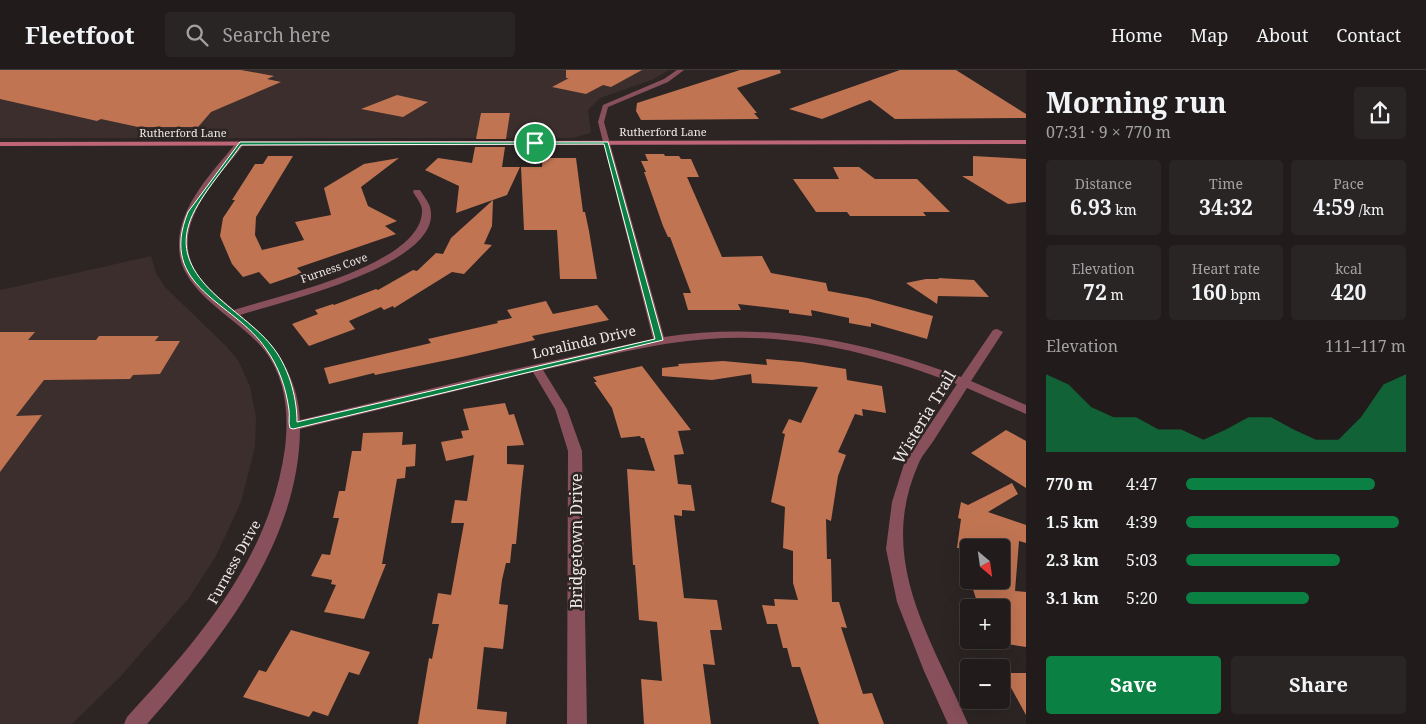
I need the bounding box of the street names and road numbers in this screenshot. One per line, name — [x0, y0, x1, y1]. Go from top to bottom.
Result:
street label: Rutherford Lane — [619, 124, 707, 139]
street label: Rutherford Lane — [139, 125, 227, 140]
street label: Furness Cove — [298, 249, 369, 286]
street label: Loralinda Drive — [530, 320, 638, 363]
street label: Wisteria Trail — [887, 366, 961, 468]
street label: Bridgetown Drive — [565, 473, 587, 609]
street label: Furness Drive — [203, 516, 265, 607]

